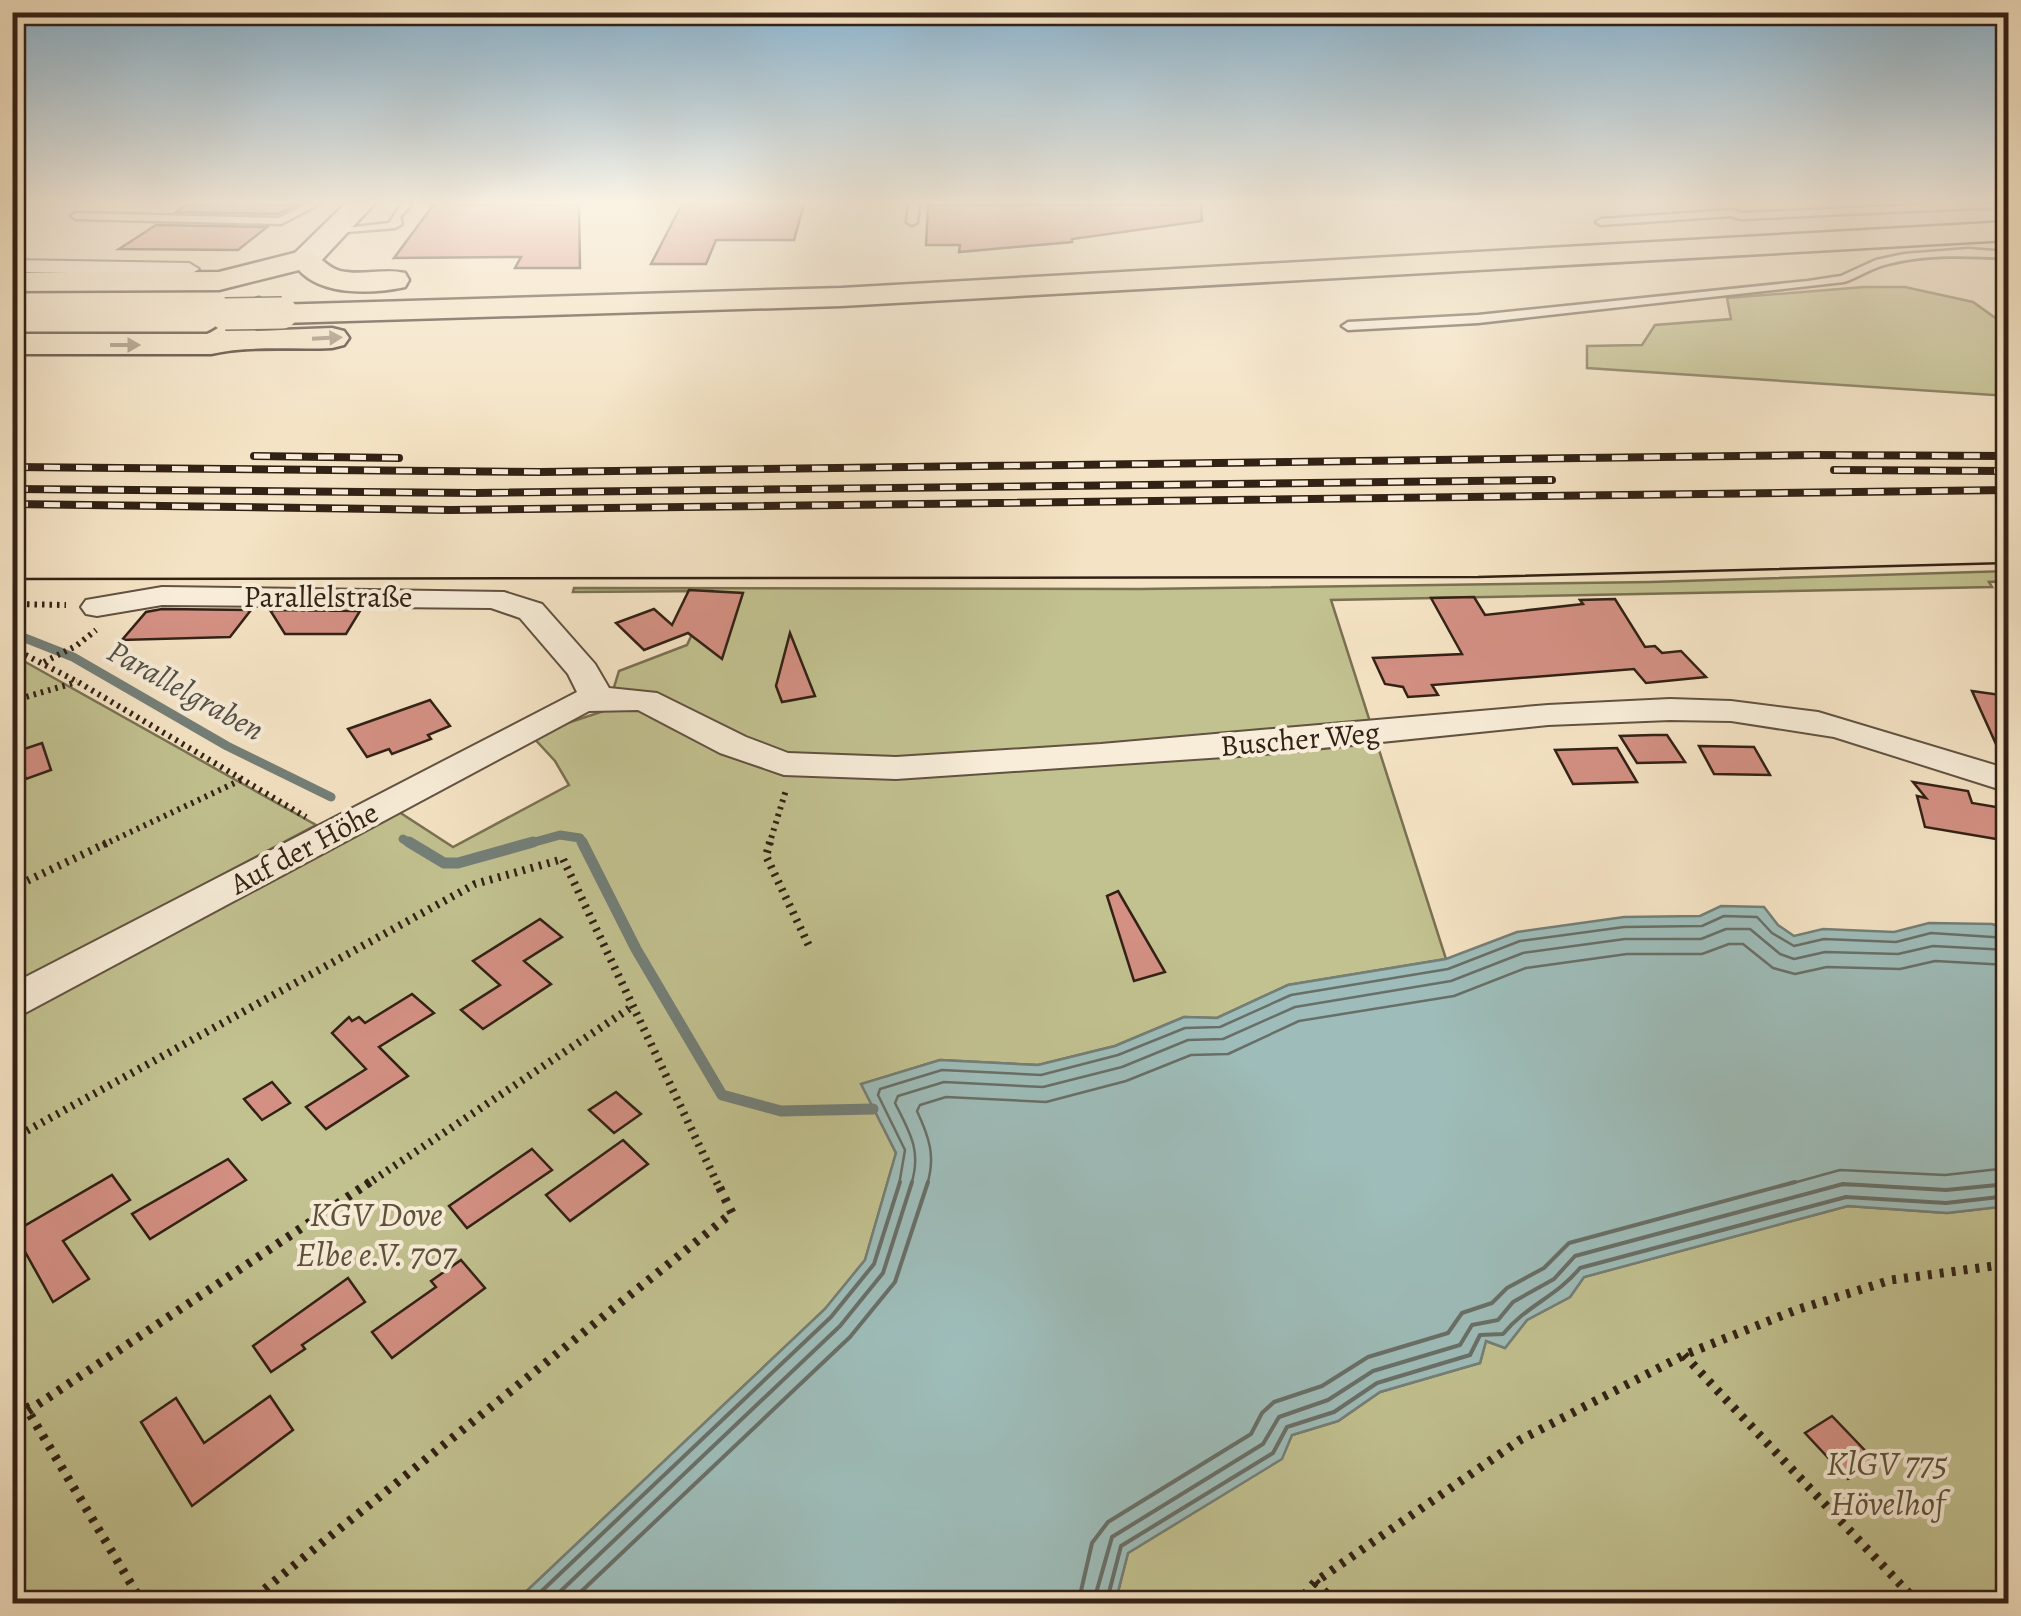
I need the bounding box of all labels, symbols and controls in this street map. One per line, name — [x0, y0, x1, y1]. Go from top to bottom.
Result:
one-way arrow — [312, 330, 344, 346]
one-way arrow — [110, 337, 142, 353]
street label: Parallelstraße — [244, 577, 412, 617]
water label: Parallelgraben — [100, 629, 272, 751]
street label: Buscher Weg — [1219, 712, 1381, 766]
street label: Auf der Höhe — [222, 792, 385, 904]
park label: KGV Dove Elbe e.V. 707 — [296, 1190, 458, 1278]
park label: KlGV 775 Hövelhof — [1826, 1439, 1951, 1527]

